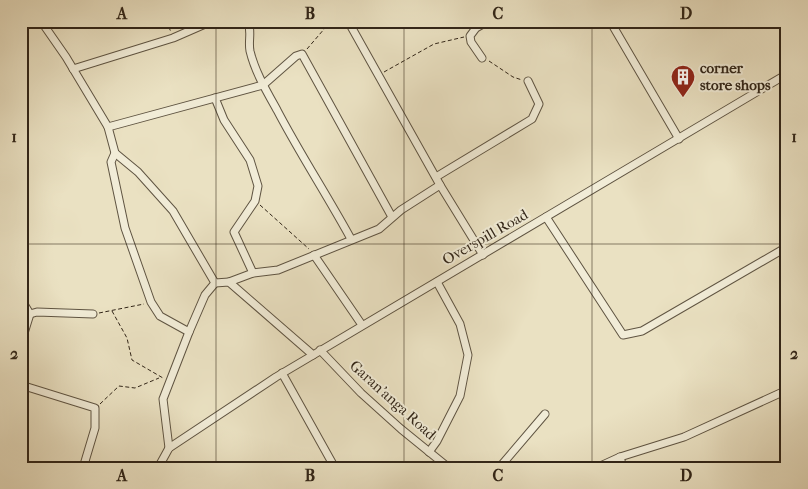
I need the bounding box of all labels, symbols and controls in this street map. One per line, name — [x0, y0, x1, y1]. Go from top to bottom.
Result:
text: A — [116, 4, 128, 23]
text: B — [305, 4, 315, 23]
text: C — [493, 4, 504, 23]
text: D — [680, 4, 692, 23]
place label: corner store shops — [700, 59, 771, 94]
building icon: corner store shops — [670, 64, 696, 98]
text: 1 — [11, 127, 17, 146]
text: 1 — [791, 127, 797, 146]
street label: Overspill Road — [439, 205, 532, 269]
text: 2 — [10, 344, 18, 363]
text: 2 — [790, 344, 798, 363]
street label: Garan'anga Road — [346, 357, 440, 444]
text: A — [116, 466, 128, 485]
text: B — [305, 466, 315, 485]
text: C — [493, 466, 504, 485]
text: D — [680, 466, 692, 485]

